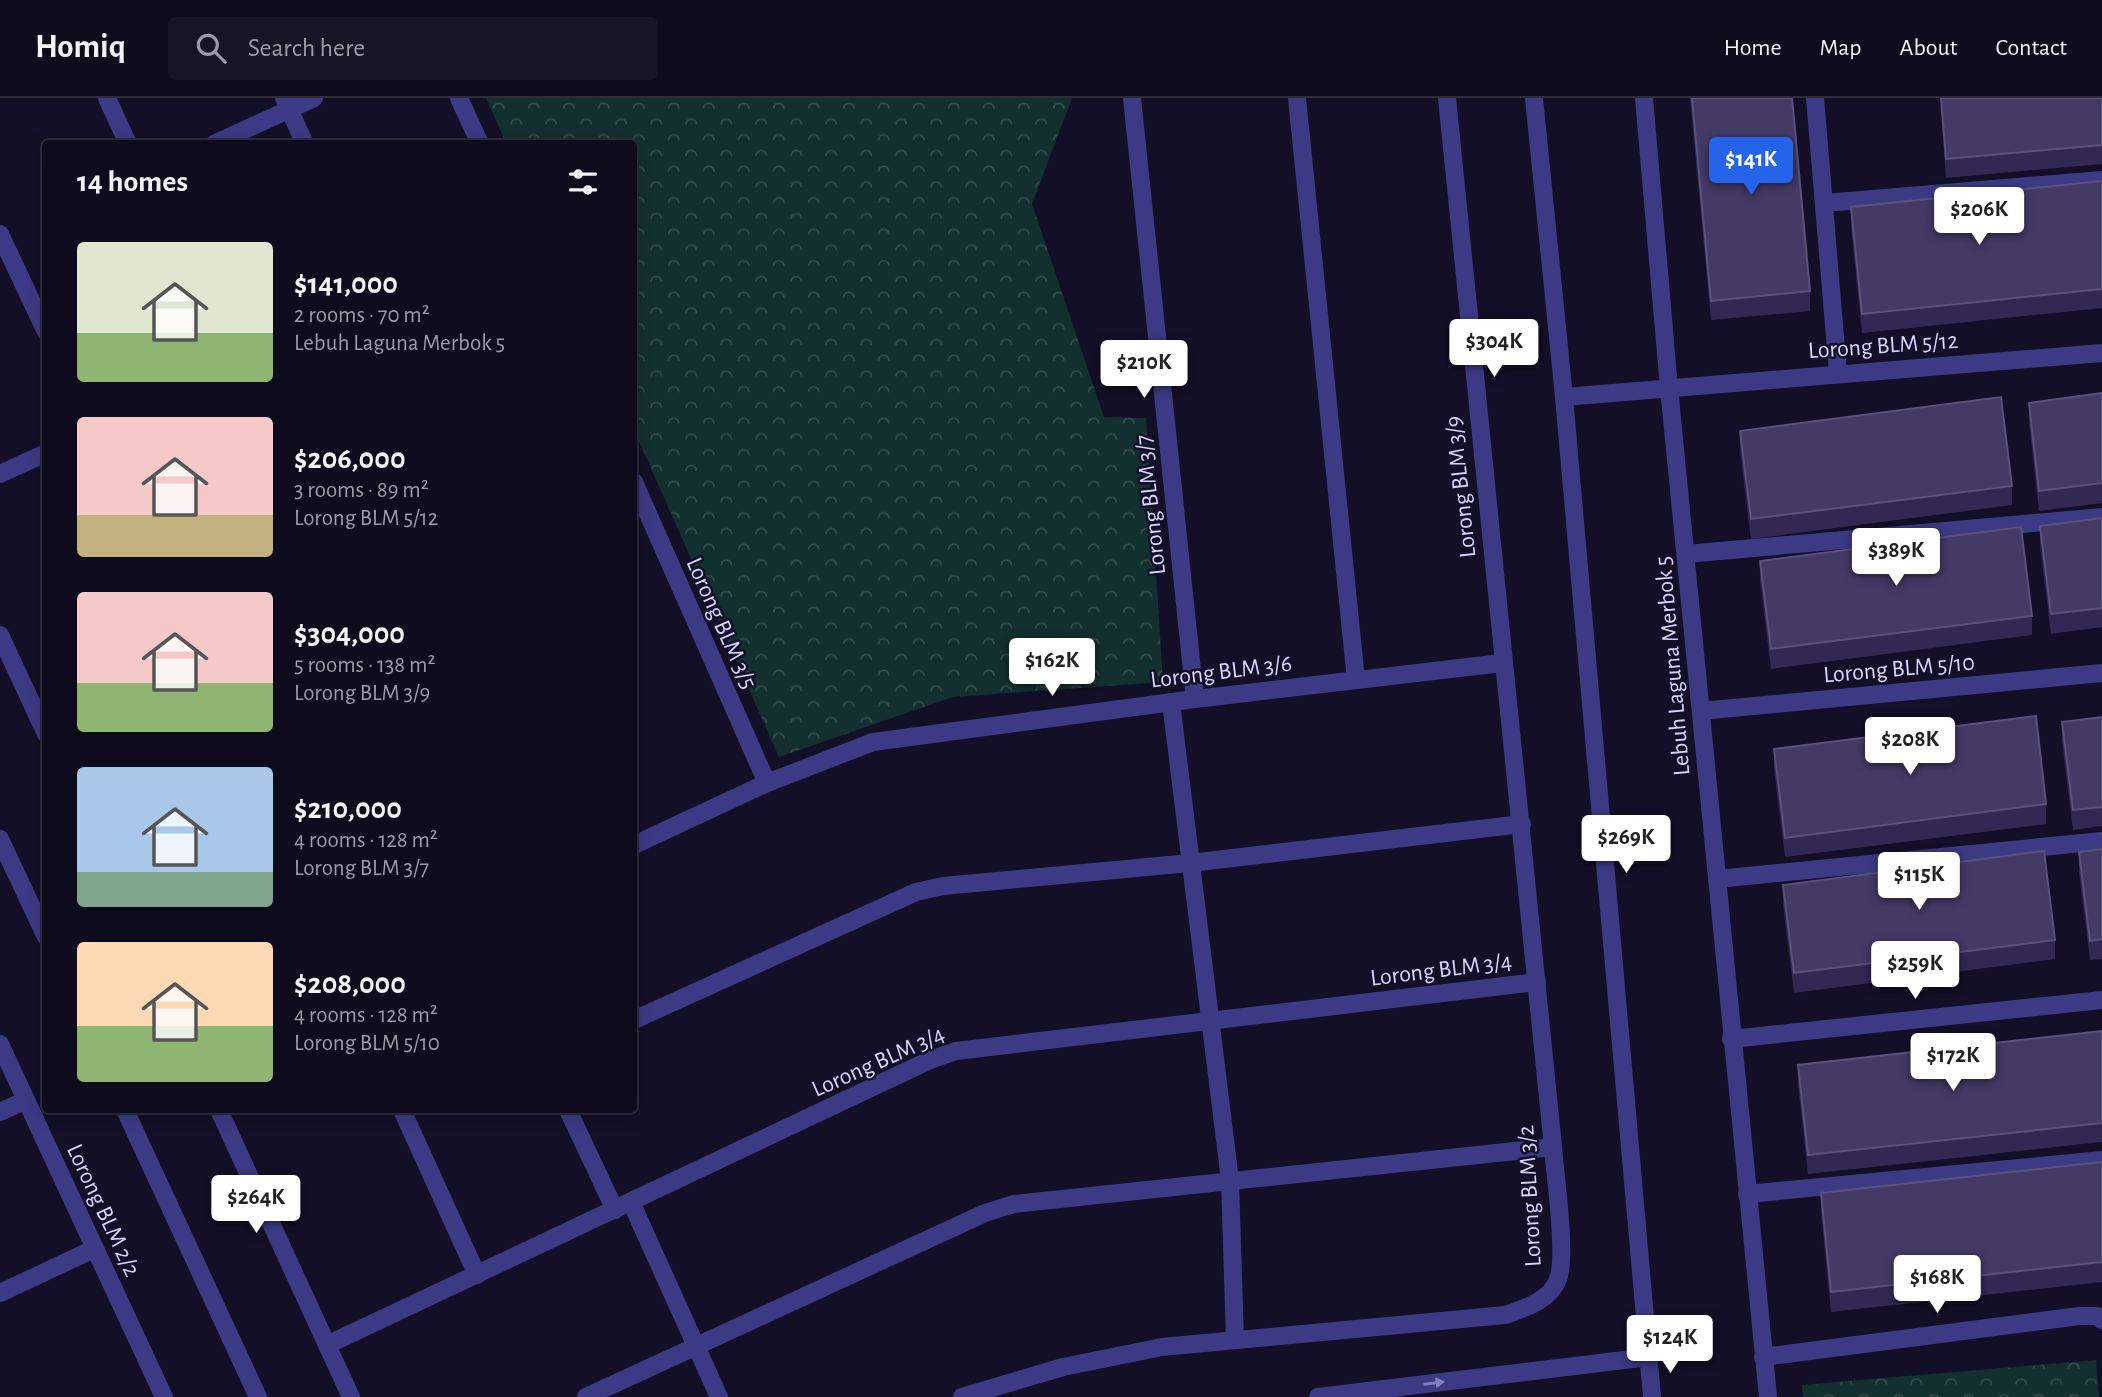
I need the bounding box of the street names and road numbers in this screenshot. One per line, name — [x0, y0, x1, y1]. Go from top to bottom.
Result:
street label: Lorong BLM 5/12 — [1807, 329, 1959, 363]
street label: Lorong BLM 3/9 — [1442, 415, 1480, 559]
street label: Lorong BLM 3/7 — [1132, 433, 1170, 576]
street label: Lorong BLM 3/5 — [681, 554, 761, 693]
street label: Lebuh Laguna Merbok 5 — [1651, 555, 1695, 777]
street label: Lorong BLM 5/10 — [1822, 650, 1976, 688]
street label: Lorong BLM 3/6 — [1149, 651, 1293, 693]
street label: Lorong BLM 3/4 — [1369, 949, 1513, 991]
street label: Lorong BLM 3/4 — [808, 1022, 948, 1102]
street label: Lorong BLM 3/2 — [1514, 1124, 1546, 1267]
street label: Lorong BLM 2/2 — [62, 1141, 144, 1280]

